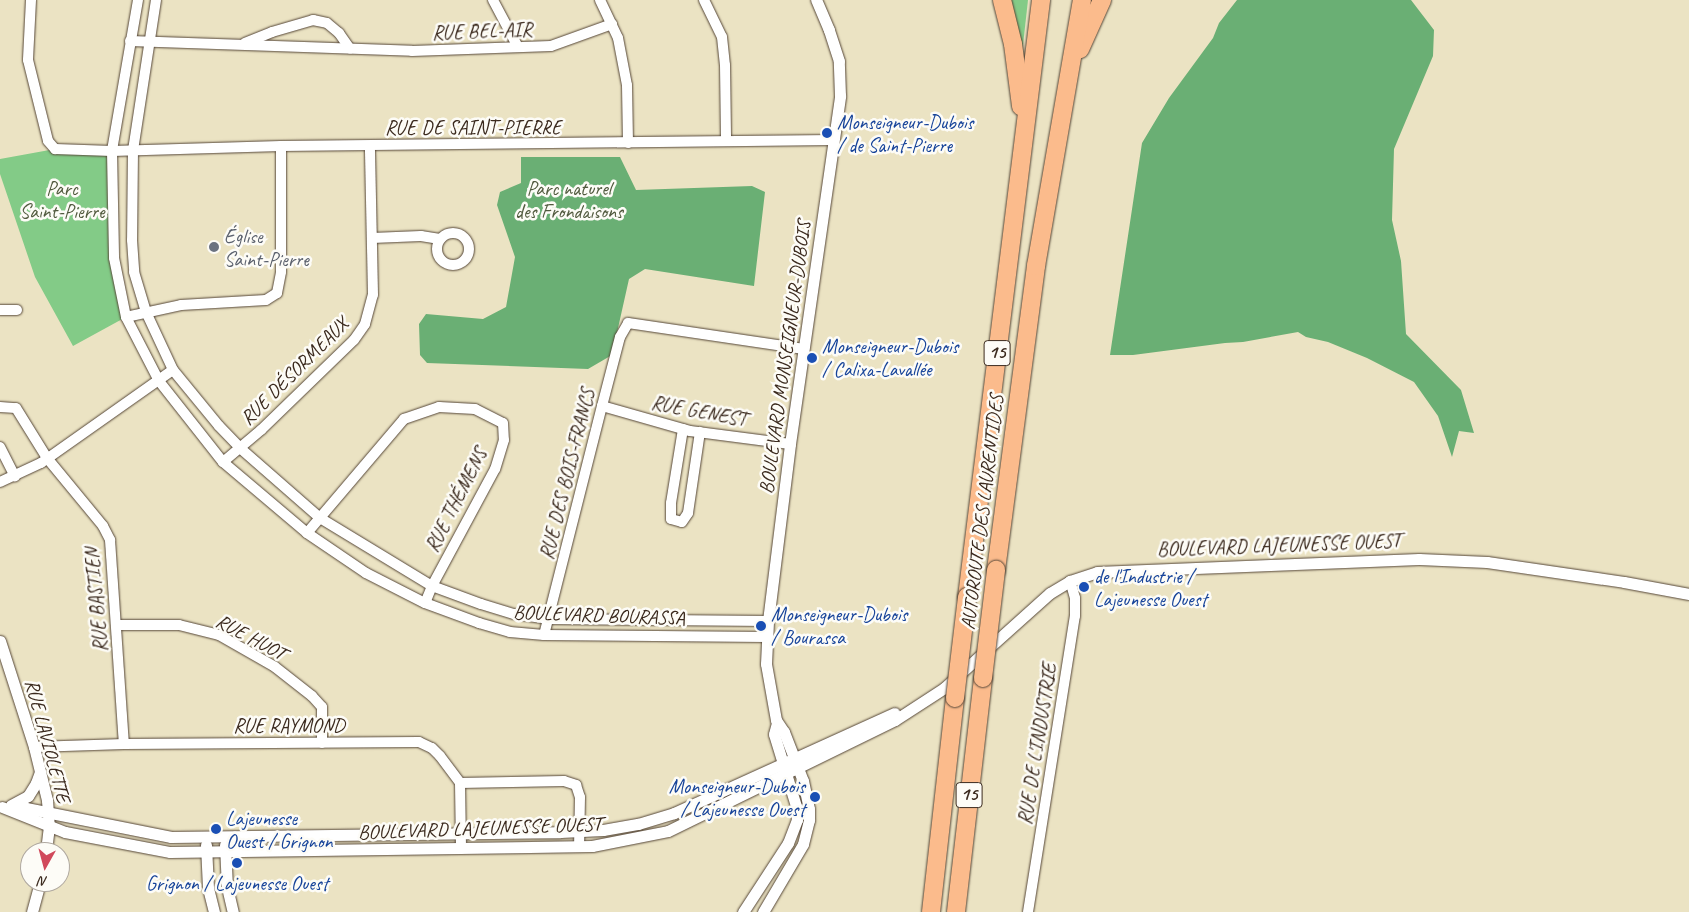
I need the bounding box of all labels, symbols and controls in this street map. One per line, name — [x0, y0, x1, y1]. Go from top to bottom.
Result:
street label: RUE BEL-AIR — [431, 17, 533, 45]
place label: Monseigneur-Dubois / de Saint-Pierre — [837, 110, 973, 157]
street label: RUE DE SAINT-PIERRE — [385, 115, 561, 139]
marker: Monseigneur-Dubois / de Saint-Pierre — [821, 127, 833, 139]
park label: Parc Saint-Pierre — [20, 177, 104, 224]
park label: Parc naturel des Frondaisons — [515, 177, 623, 224]
street label: BOULEVARD MONSEIGNEUR-DUBOIS — [754, 219, 816, 495]
place label: Église Saint-Pierre — [224, 224, 309, 271]
marker: Église Saint-Pierre — [208, 241, 220, 253]
street label: RUE DÉSORMEAUX — [235, 312, 353, 430]
place label: Monseigneur-Dubois / Calixa-Lavallée — [822, 334, 958, 381]
road number: 15 — [983, 336, 1011, 369]
marker: Monseigneur-Dubois / Calixa-Lavallée — [806, 352, 818, 364]
street label: RUE DES BOIS-FRANCS — [534, 386, 600, 562]
street label: RUE GENEST — [649, 390, 749, 432]
street label: AUTOROUTE DES LAURENTIDES — [956, 393, 1008, 631]
street label: RUE THÉMENS — [420, 444, 492, 556]
street label: BOULEVARD LAJEUNESSE OUEST — [1157, 529, 1401, 561]
street label: RUE BASTIEN — [79, 547, 113, 653]
place label: de l'Industrie / Lajeunesse Ouest — [1094, 564, 1207, 611]
marker: de l'Industrie / Lajeunesse Ouest — [1078, 581, 1090, 593]
street label: BOULEVARD BOURASSA — [512, 600, 686, 630]
place label: Monseigneur-Dubois / Bourassa — [771, 602, 907, 649]
street label: RUE HUOT — [212, 609, 290, 665]
marker: Monseigneur-Dubois / Bourassa — [755, 620, 767, 632]
street label: RUE DE L'INDUSTRIE — [1012, 662, 1062, 826]
street label: RUE LAVIOLETTE — [20, 676, 76, 806]
street label: RUE RAYMOND — [233, 713, 345, 737]
place label: Monseigneur-Dubois / Lajeunesse Ouest — [669, 774, 805, 821]
road number: 15 — [955, 778, 983, 812]
marker: Monseigneur-Dubois / Lajeunesse Ouest — [809, 791, 821, 803]
place label: Lajeunesse Ouest / Grignon — [226, 806, 332, 853]
street label: BOULEVARD LAJEUNESSE OUEST — [358, 812, 602, 844]
marker: Lajeunesse Ouest / Grignon — [210, 823, 222, 835]
north arrow — [20, 842, 70, 892]
marker: Grignon / Lajeunesse Ouest — [231, 857, 243, 869]
place label: Grignon / Lajeunesse Ouest — [146, 871, 328, 895]
text: N — [38, 872, 49, 890]

